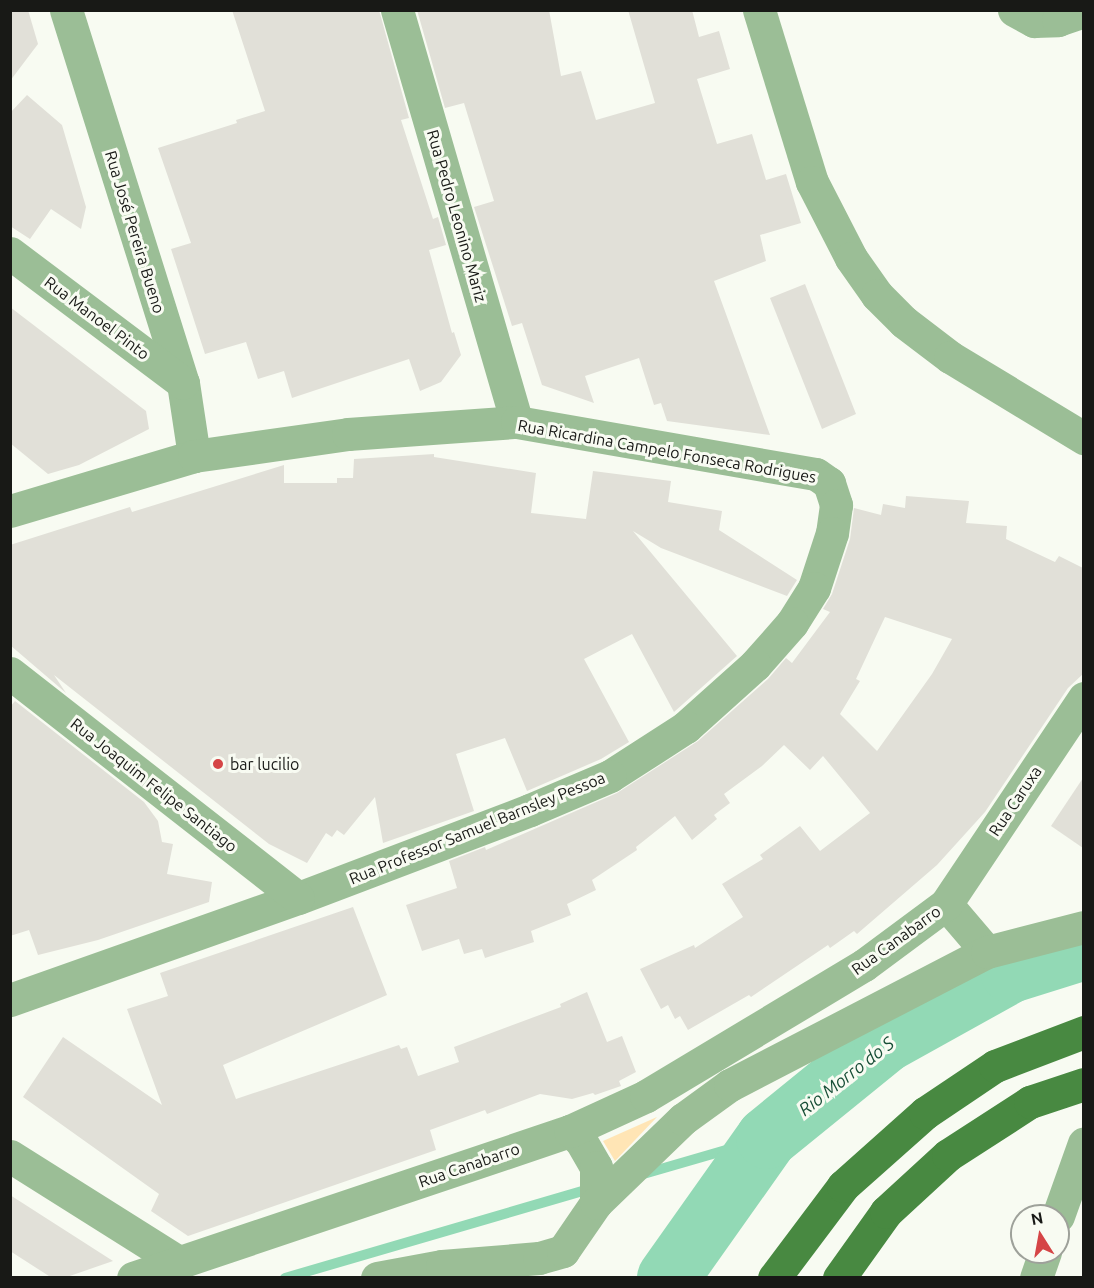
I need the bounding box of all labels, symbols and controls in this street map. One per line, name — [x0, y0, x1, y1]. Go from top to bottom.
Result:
street label: Rua Pedro Leonino Mariz — [423, 128, 491, 304]
street label: Rua José Pereira Bueno — [101, 148, 169, 316]
street label: Rua Manoel Pinto — [41, 272, 153, 364]
street label: Rua Ricardina Campelo Fonseca Rodrigues — [516, 415, 818, 487]
street label: Rua Joaquim Felipe Santiago — [67, 714, 241, 856]
place label: bar lucilio — [230, 754, 299, 774]
marker: bar lucilio — [211, 757, 225, 771]
street label: Rua Caruxa — [985, 762, 1045, 840]
street label: Rua Professor Samuel Barnsley Pessoa — [346, 768, 608, 888]
street label: Rua Canabarro — [848, 901, 944, 979]
water label: Rio Morro do S — [794, 1032, 898, 1120]
street label: Rua Canabarro — [416, 1139, 522, 1191]
north arrow — [1010, 1204, 1070, 1264]
text: N — [1029, 1208, 1045, 1228]

